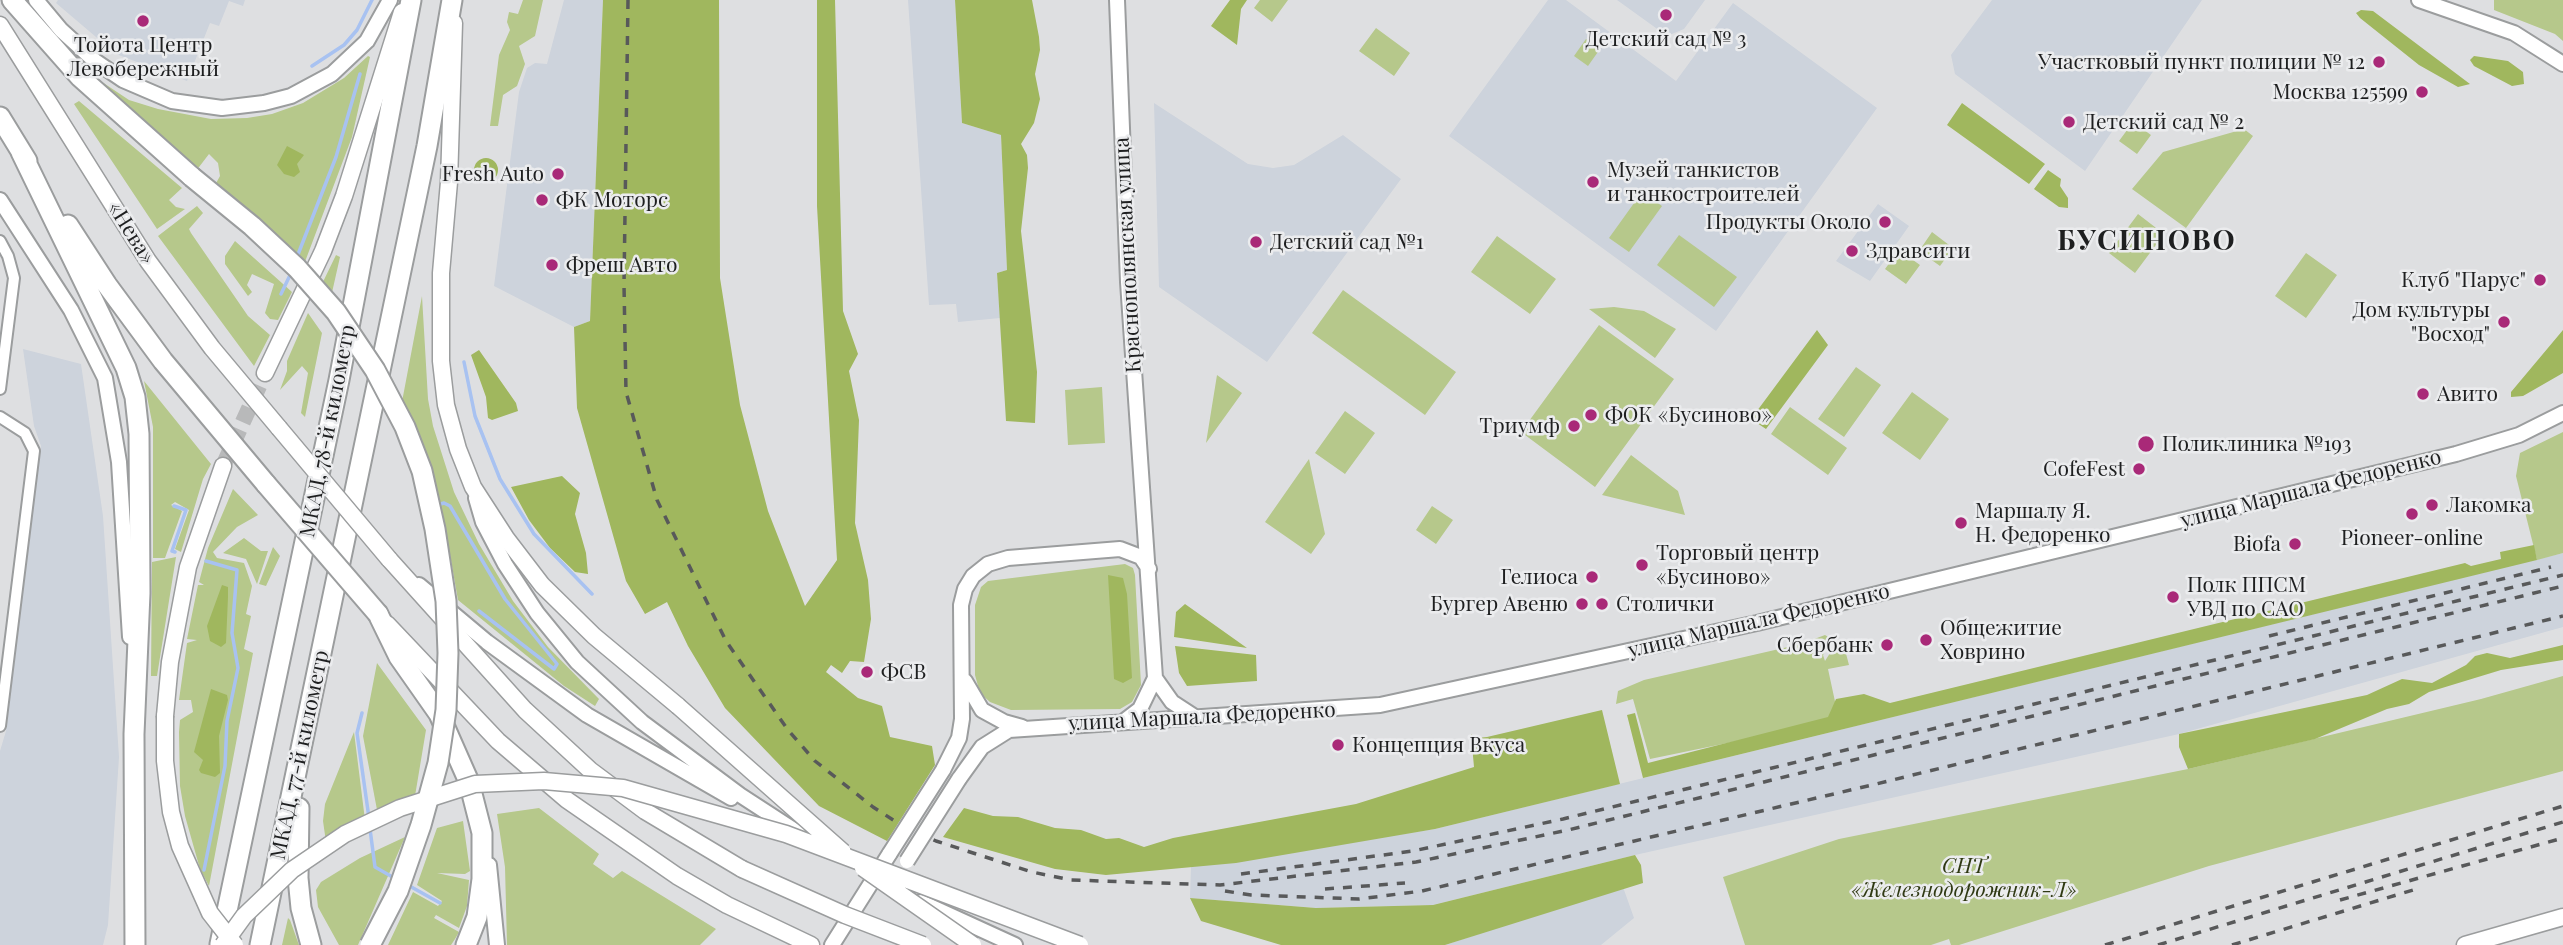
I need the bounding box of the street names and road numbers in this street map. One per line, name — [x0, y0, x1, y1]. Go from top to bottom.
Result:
street label: Краснополянская улица — [1109, 137, 1147, 373]
street label: «Нева» — [102, 197, 160, 269]
street label: МКАД, 78-й километр — [295, 323, 361, 539]
street label: улица Маршала Федоренко — [2178, 444, 2444, 534]
street label: улица Маршала Федоренко — [1626, 579, 1892, 663]
street label: МКАД, 77-й километр — [266, 648, 334, 862]
street label: улица Маршала Федоренко — [1068, 697, 1336, 737]

